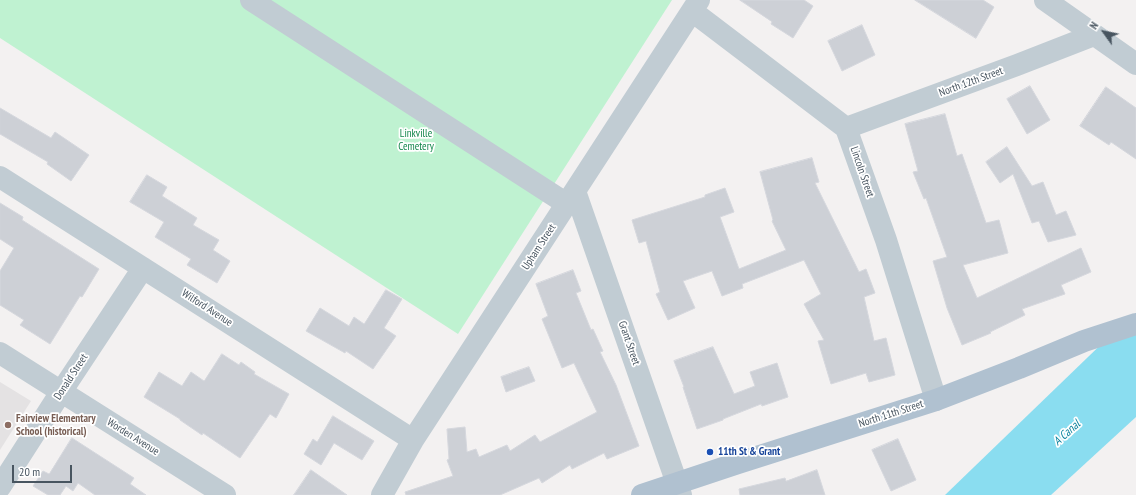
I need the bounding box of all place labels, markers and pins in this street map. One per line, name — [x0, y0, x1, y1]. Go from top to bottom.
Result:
place label: Fairview Elementary School (historical) — [16, 412, 96, 438]
marker: Fairview Elementary School (historical) — [3, 420, 13, 430]
place label: 11th St & Grant — [718, 445, 780, 459]
marker: 11th St & Grant — [705, 447, 715, 457]

